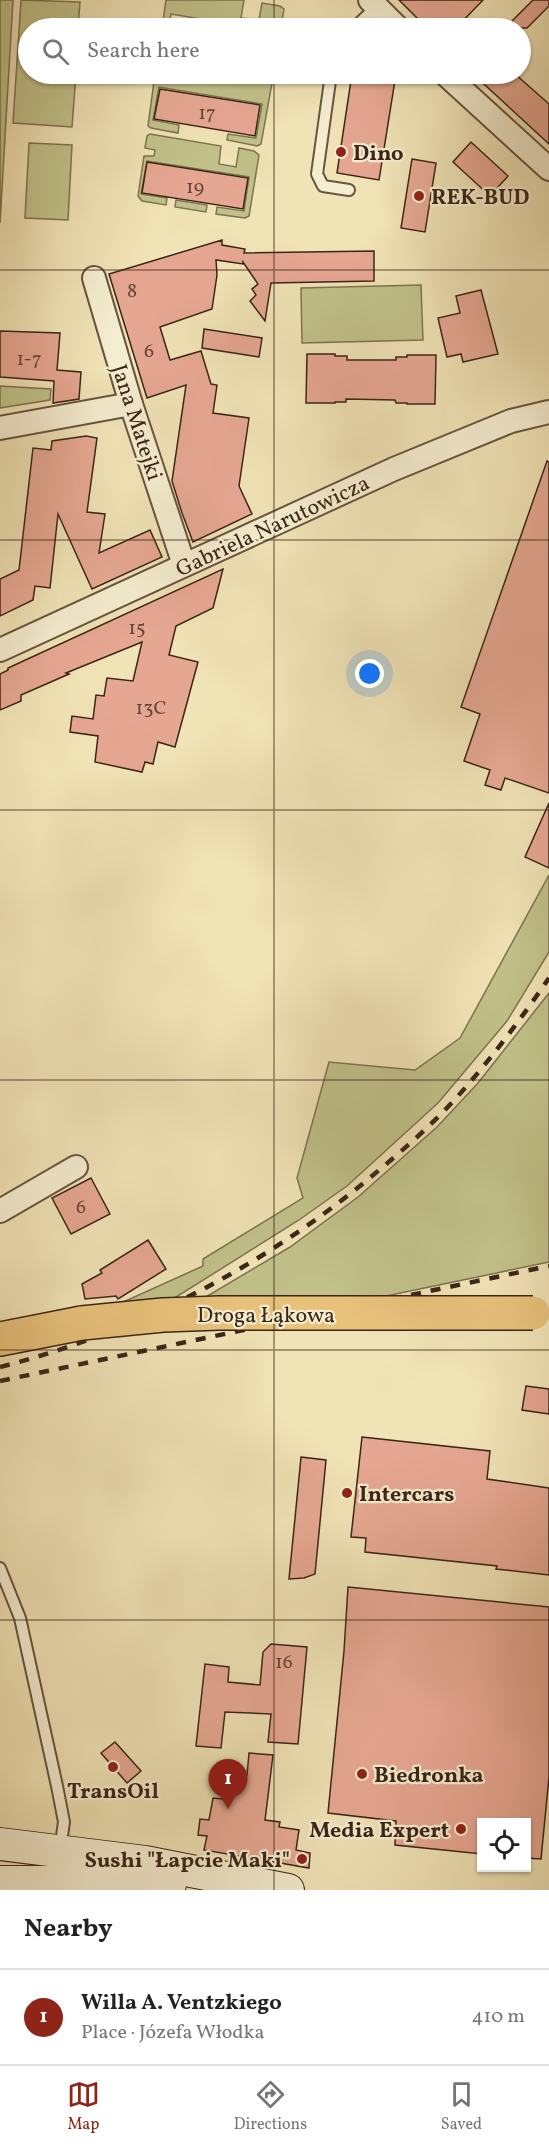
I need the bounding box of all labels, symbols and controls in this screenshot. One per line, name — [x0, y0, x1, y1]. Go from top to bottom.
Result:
search box — [18, 18, 531, 84]
icon: search — [39, 35, 72, 68]
text: Search here — [87, 36, 200, 67]
house number: 17 — [198, 100, 216, 128]
place label: Dino — [353, 139, 404, 170]
marker: Dino — [334, 145, 348, 159]
house number: 19 — [186, 174, 204, 202]
place label: REK-BUD — [431, 183, 530, 214]
marker: REK-BUD — [412, 189, 426, 203]
house number: 8 — [127, 278, 137, 306]
house number: 6 — [144, 338, 154, 366]
house number: 1-7 — [16, 346, 42, 374]
street label: Jana Matejki — [102, 361, 169, 485]
street label: Gabriela Narutowicza — [171, 469, 375, 586]
house number: 15 — [128, 615, 146, 643]
your location — [355, 659, 384, 688]
house number: 13C — [135, 695, 167, 723]
house number: 6 — [76, 1194, 86, 1222]
street label: Droga Łąkowa — [197, 1301, 335, 1332]
place label: Intercars — [359, 1480, 454, 1511]
marker: Intercars — [340, 1486, 354, 1500]
house number: 16 — [275, 1649, 293, 1677]
marker: TransOil — [106, 1760, 120, 1774]
pin: 1 — [208, 1760, 248, 1809]
place label: Biedronka — [374, 1761, 484, 1792]
marker: Biedronka — [355, 1767, 369, 1781]
place label: TransOil — [67, 1777, 159, 1808]
place label: Media Expert — [309, 1816, 449, 1847]
map controls — [477, 1818, 531, 1872]
button: locate — [477, 1818, 531, 1872]
marker: Media Expert — [454, 1822, 468, 1836]
place label: Sushi "Łapcie Maki" — [85, 1846, 290, 1877]
marker: Sushi "Łapcie Maki" — [295, 1852, 309, 1866]
text: Nearby — [24, 1911, 113, 1947]
text: Willa A. Ventzkiego — [81, 1988, 282, 2019]
text: 1 — [39, 2003, 48, 2031]
text: 410 m — [472, 2003, 525, 2031]
text: Place · Józefa Włodka — [81, 2019, 264, 2047]
tab: Map — [67, 2078, 100, 2136]
tab: Directions — [234, 2078, 307, 2136]
tab: Saved — [441, 2078, 482, 2136]

